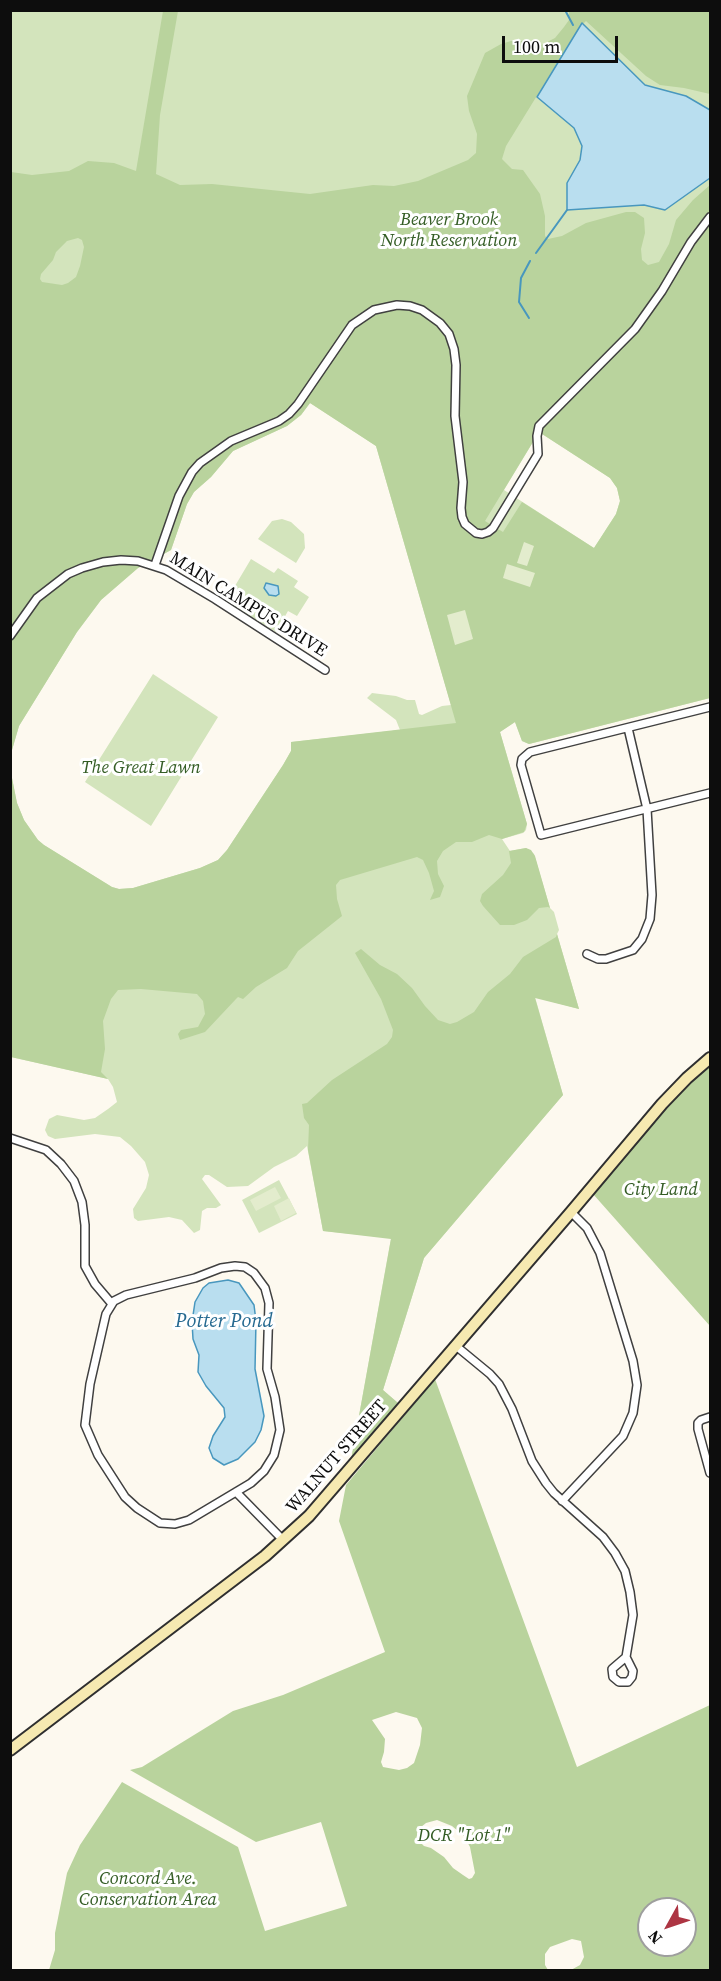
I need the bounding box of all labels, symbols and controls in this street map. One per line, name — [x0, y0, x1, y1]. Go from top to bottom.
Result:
scale bar — [505, 24, 620, 62]
text: 100 m — [513, 34, 560, 59]
park label: Beaver Brook North Reservation — [381, 209, 517, 252]
street label: MAIN CAMPUS DRIVE — [165, 548, 331, 662]
park label: The Great Lawn — [81, 757, 201, 779]
park label: City Land — [624, 1179, 698, 1201]
water label: Potter Pond — [175, 1310, 273, 1334]
street label: WALNUT STREET — [282, 1396, 392, 1518]
park label: DCR "Lot 1" — [418, 1825, 510, 1847]
park label: Concord Ave. Conservation Area — [79, 1868, 217, 1910]
north arrow — [637, 1897, 697, 1957]
text: N — [643, 1926, 667, 1949]

